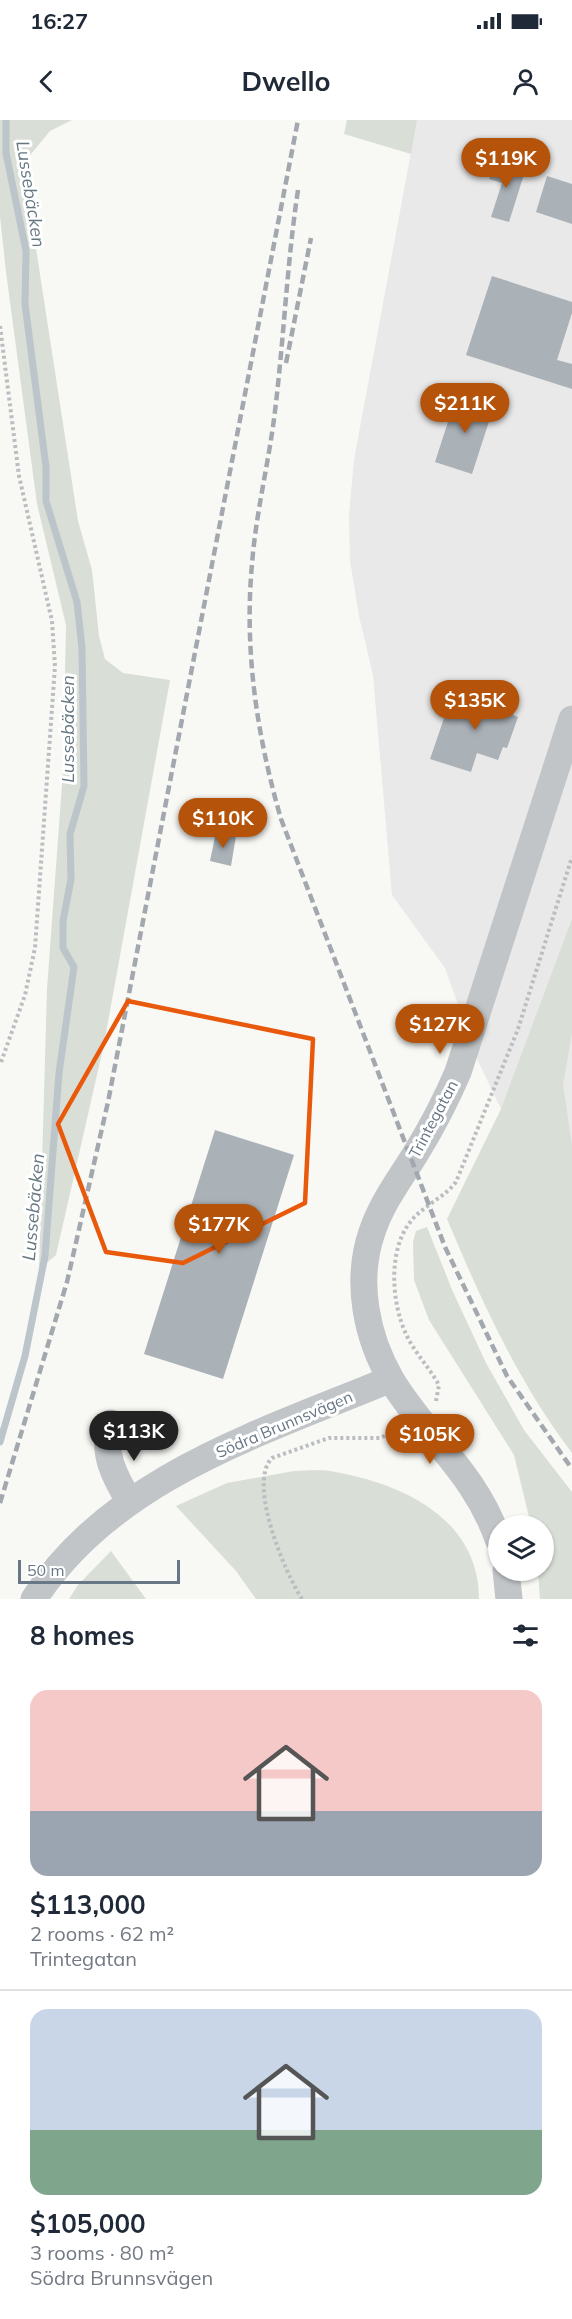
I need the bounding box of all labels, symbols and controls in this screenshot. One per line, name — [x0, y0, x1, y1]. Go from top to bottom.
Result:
text: 16:27 — [30, 7, 88, 35]
text: Dwello — [241, 64, 331, 98]
icon: back — [30, 65, 63, 98]
icon: person — [509, 65, 542, 98]
pin: $119K — [464, 138, 548, 189]
water label: Lussebäcken — [11, 139, 51, 249]
text: $119K — [475, 145, 537, 170]
pin: $211K — [423, 383, 507, 434]
text: $211K — [434, 390, 496, 415]
water label: Lussebäcken — [56, 675, 79, 783]
pin: $135K — [433, 680, 517, 731]
text: $135K — [444, 687, 506, 712]
pin: $110K — [181, 798, 265, 849]
text: $110K — [192, 805, 254, 830]
pin: $127K — [398, 1004, 482, 1055]
text: $127K — [409, 1011, 471, 1036]
street label: Trintegatan — [404, 1077, 462, 1161]
water label: Lussebäcken — [17, 1152, 49, 1262]
pin: $177K — [177, 1204, 261, 1255]
text: $177K — [188, 1211, 250, 1236]
street label: Södra Brunnsvägen — [213, 1386, 355, 1462]
pin: $113K — [92, 1411, 176, 1462]
pin: $105K — [388, 1414, 472, 1465]
text: $113K — [103, 1418, 165, 1443]
text: $105K — [399, 1421, 461, 1446]
map controls — [488, 1515, 554, 1581]
button: layers — [488, 1515, 554, 1581]
scale bar — [18, 1557, 180, 1584]
text: 50 m — [27, 1560, 64, 1580]
text: 8 homes — [30, 1619, 134, 1652]
icon: filters — [509, 1619, 542, 1652]
icon: home — [232, 1729, 340, 1837]
text: $113,000 — [30, 1888, 146, 1921]
text: 2 rooms · 62 m² — [30, 1921, 174, 1946]
text: Trintegatan — [30, 1946, 137, 1971]
icon: home — [232, 2048, 340, 2156]
text: $105,000 — [30, 2207, 146, 2240]
text: 3 rooms · 80 m² — [30, 2240, 174, 2265]
text: Södra Brunnsvägen — [30, 2265, 213, 2290]

